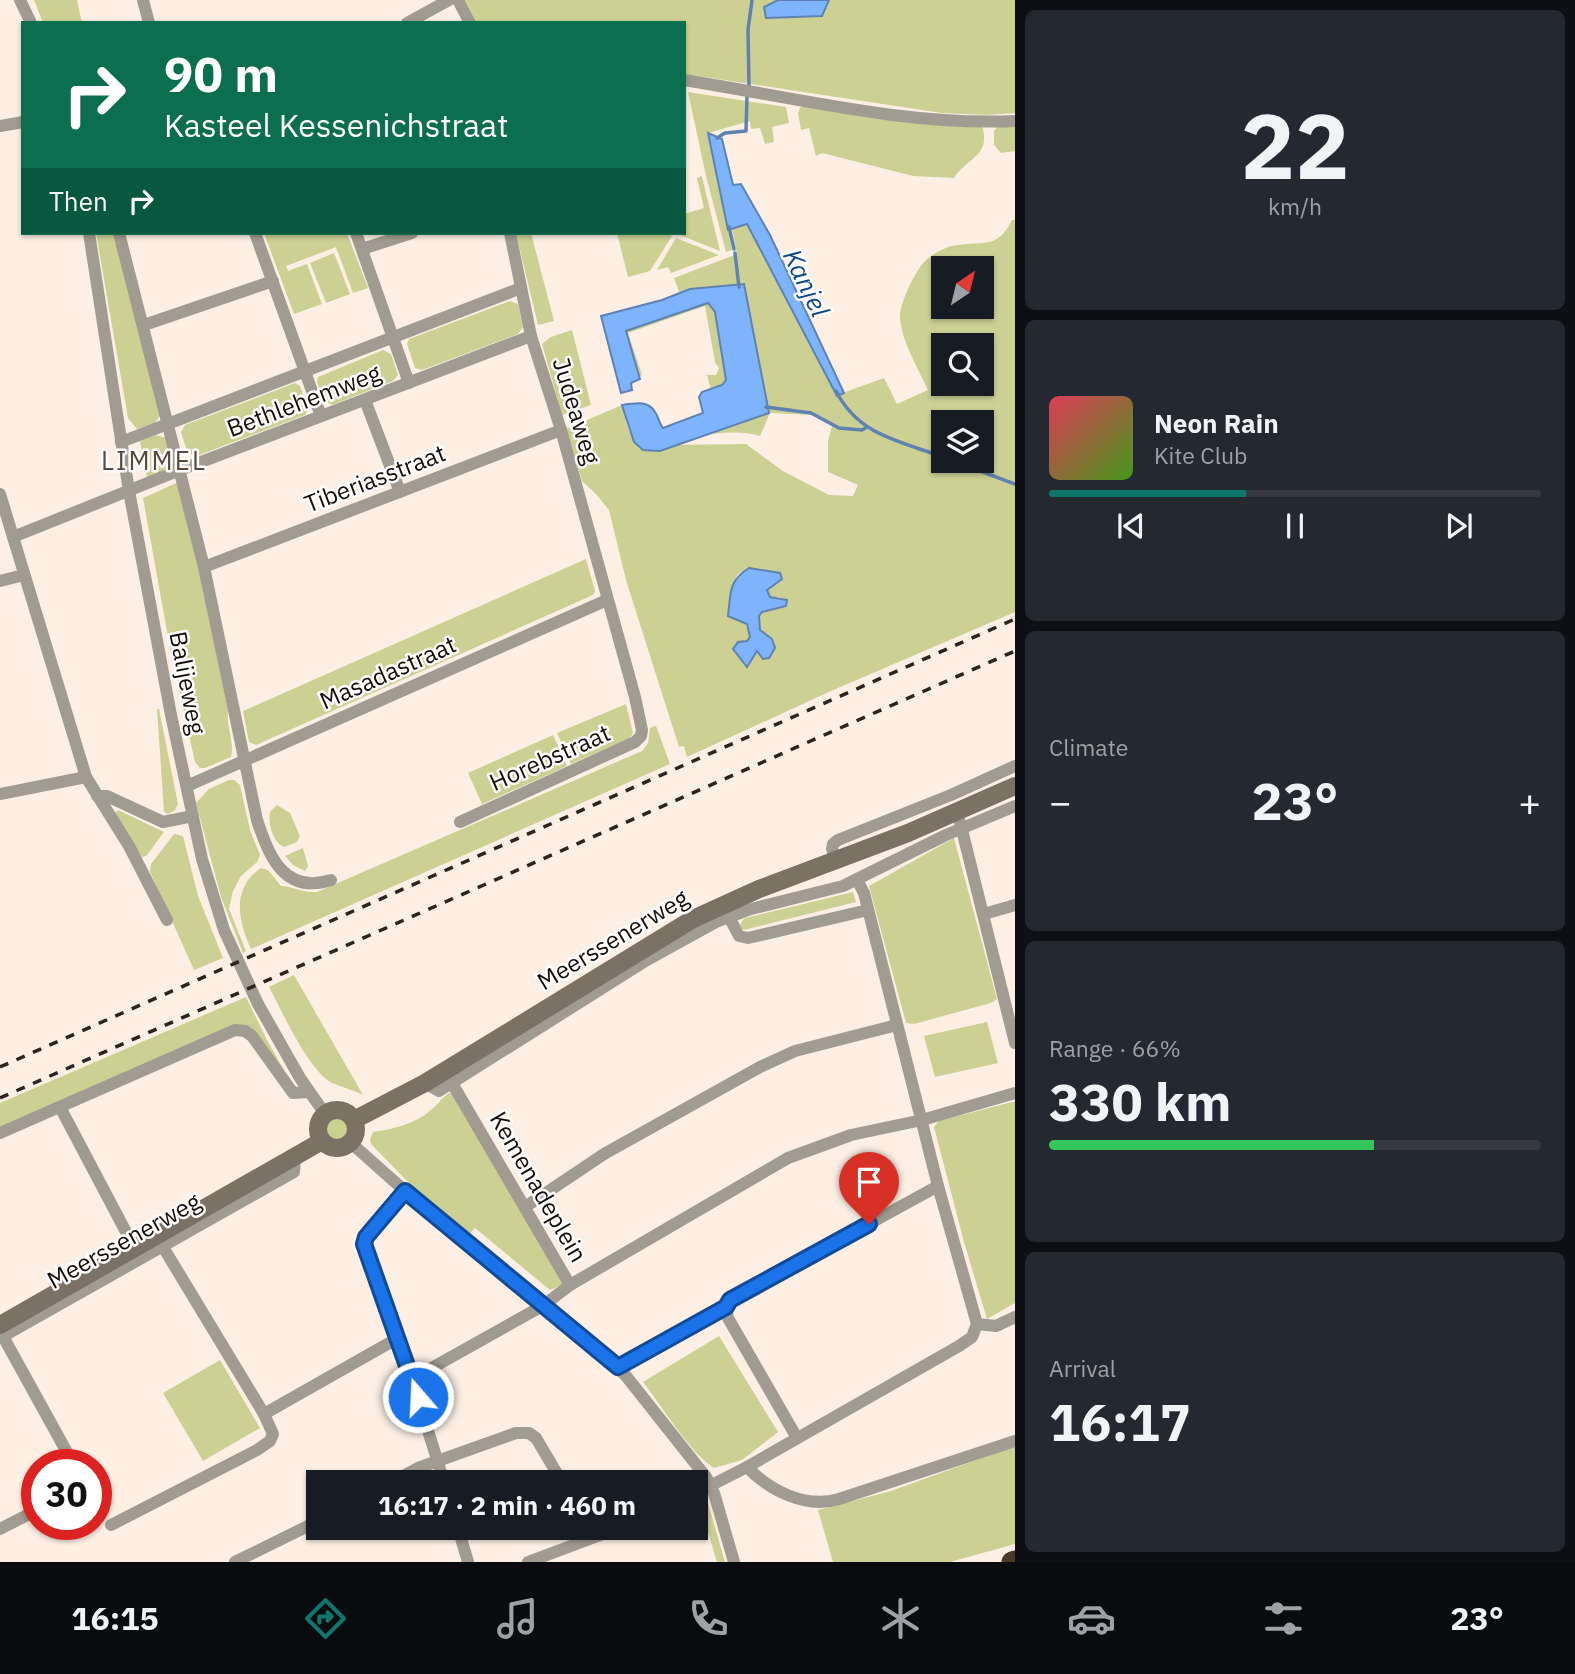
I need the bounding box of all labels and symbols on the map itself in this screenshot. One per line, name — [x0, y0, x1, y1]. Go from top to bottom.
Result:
water label: Kanjel — [776, 243, 838, 322]
north arrow — [931, 256, 994, 318]
street label: Judeaweg — [546, 353, 608, 468]
street label: Bethlehemweg — [222, 356, 385, 444]
street label: Tiberiasstraat — [299, 436, 450, 520]
district label: LIMMEL — [101, 443, 207, 477]
street label: Masadastraat — [314, 628, 461, 716]
street label: Balijeweg — [162, 629, 214, 737]
street label: Horebstraat — [484, 716, 615, 798]
street label: Meerssenerweg — [531, 881, 694, 997]
street label: Kemenadeplein — [483, 1105, 595, 1268]
pin — [839, 1152, 899, 1224]
street label: Meerssenerweg — [41, 1185, 206, 1296]
position arrow — [381, 1360, 455, 1434]
speed limit sign: 30 — [21, 1449, 112, 1540]

